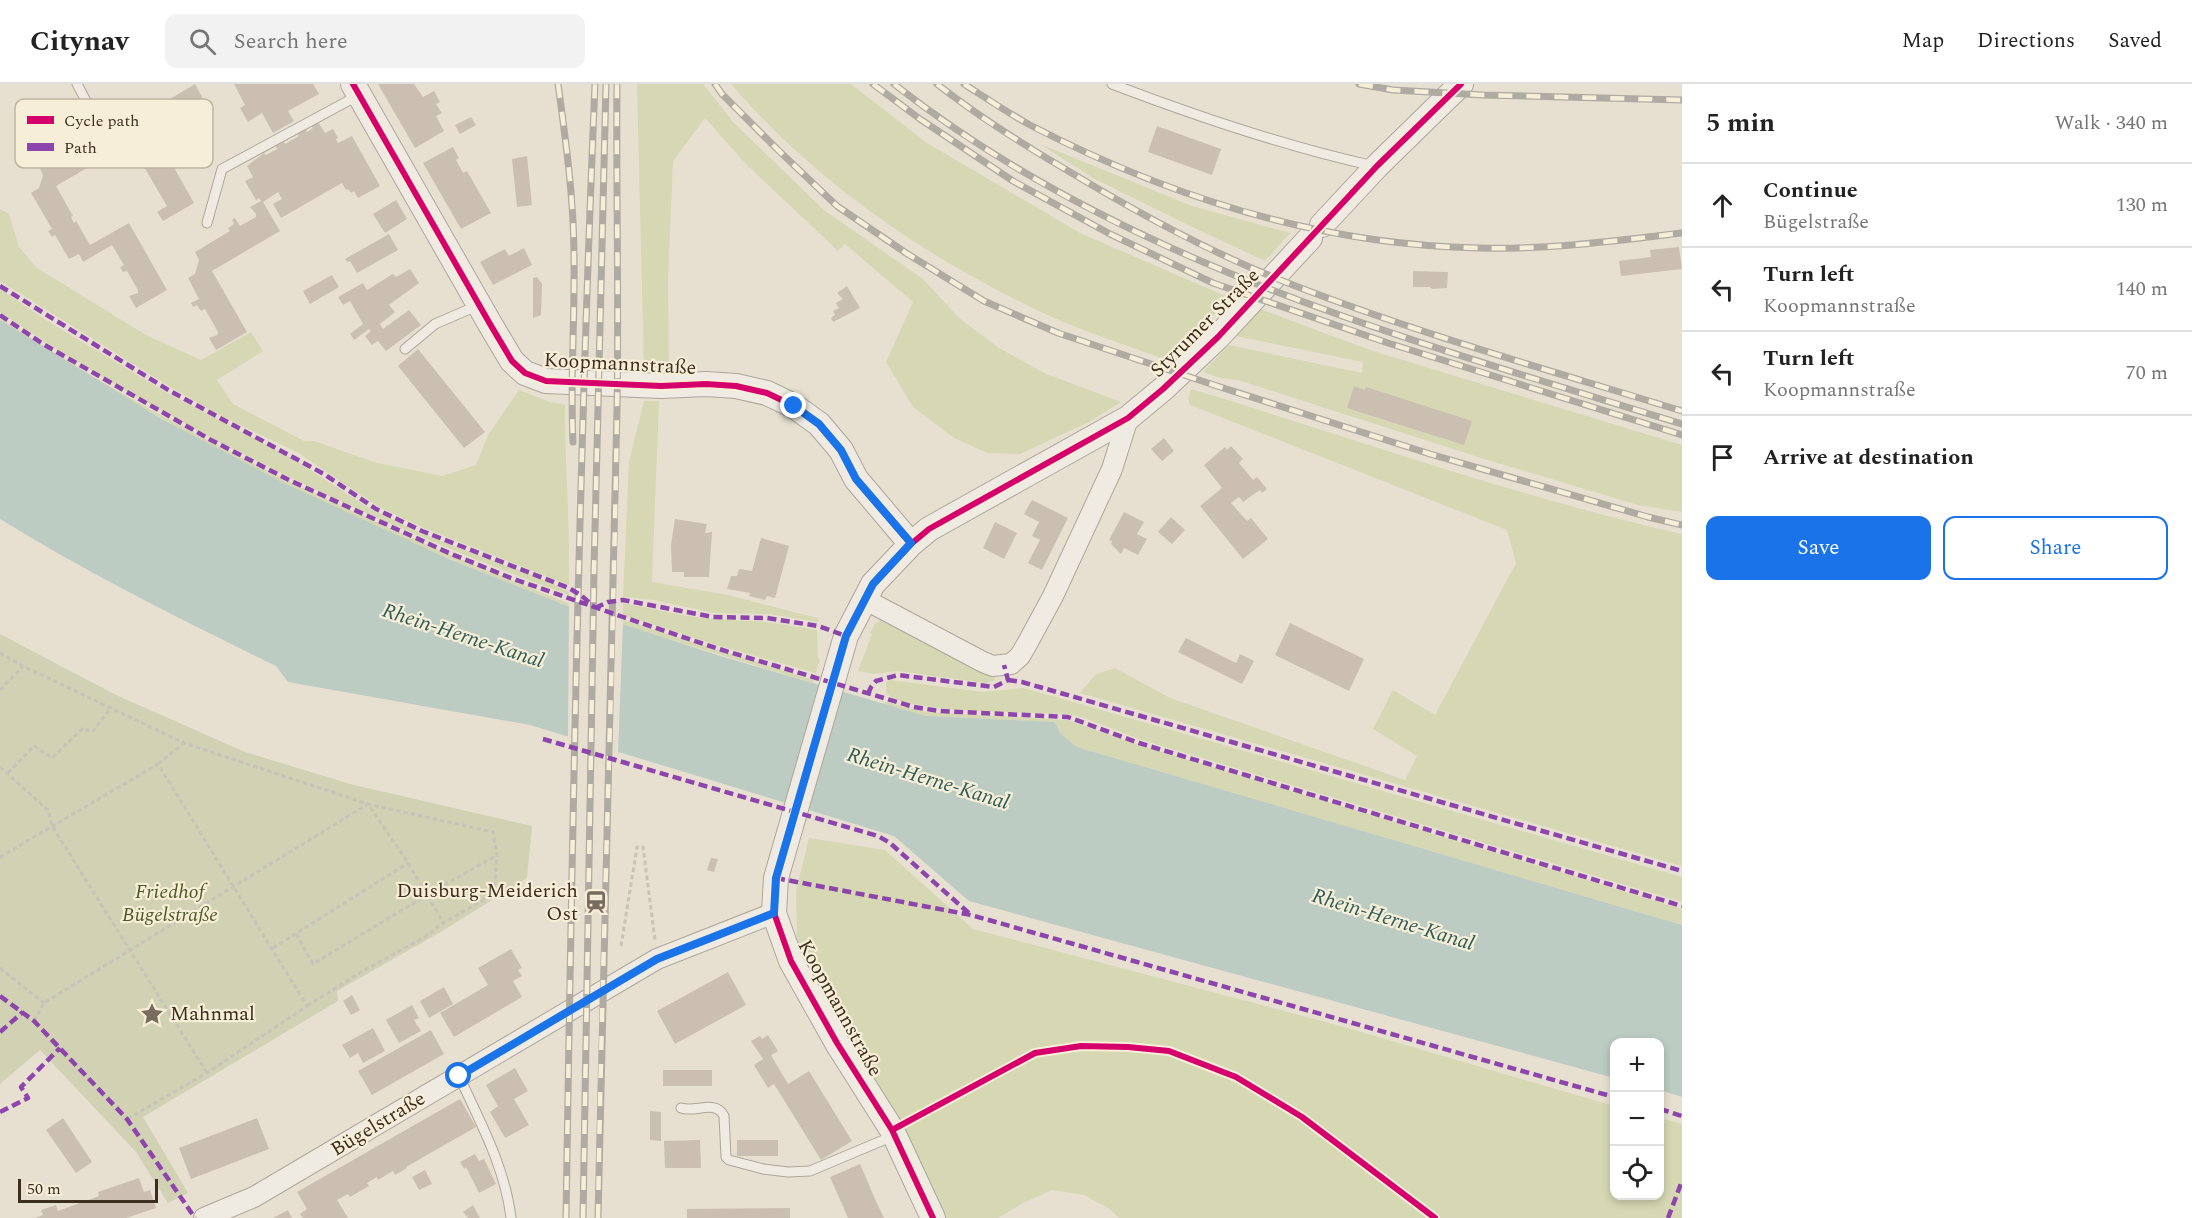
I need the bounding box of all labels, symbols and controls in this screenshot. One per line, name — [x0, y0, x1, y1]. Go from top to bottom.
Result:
search box — [165, 14, 585, 68]
text: Citynav — [30, 20, 129, 63]
icon: search — [186, 25, 219, 58]
text: Search here — [234, 25, 348, 58]
text: Map — [1902, 25, 1944, 57]
text: Directions — [1977, 25, 2075, 57]
text: Saved — [2108, 25, 2162, 57]
legend — [15, 99, 213, 168]
text: 5 min — [1706, 103, 1775, 143]
text: Walk · 340 m — [2055, 108, 2168, 138]
text: Cycle path — [64, 109, 139, 133]
text: Path — [64, 136, 97, 160]
text: Continue — [1763, 174, 1858, 207]
icon: ahead — [1706, 189, 1739, 222]
text: 130 m — [2116, 190, 2168, 220]
text: Bügelstraße — [1763, 207, 1869, 237]
text: Turn left — [1763, 258, 1855, 291]
street label: Styrumer Straße — [1143, 261, 1267, 385]
icon: left — [1706, 273, 1739, 306]
text: 140 m — [2116, 274, 2168, 304]
text: Koopmannstraße — [1763, 291, 1916, 321]
text: Turn left — [1763, 342, 1855, 375]
street label: Koopmannstraße — [543, 345, 697, 383]
icon: left — [1706, 357, 1739, 390]
text: 70 m — [2126, 358, 2168, 388]
text: Koopmannstraße — [1763, 375, 1916, 405]
route end — [780, 392, 806, 418]
icon: arrive — [1706, 441, 1739, 474]
text: Arrive at destination — [1763, 441, 1974, 474]
button: Save — [1706, 516, 1931, 580]
button: Share — [1943, 516, 2168, 580]
water label: Rhein-Herne-Kanal — [378, 595, 549, 677]
water label: Rhein-Herne-Kanal — [843, 739, 1014, 819]
place label: Duisburg-Meiderich Ost — [397, 876, 578, 929]
park label: Friedhof Bügelstraße — [122, 877, 218, 930]
water label: Rhein-Herne-Kanal — [1308, 880, 1479, 960]
station icon: Duisburg-Meiderich Ost — [583, 889, 609, 915]
street label: Koopmannstraße — [790, 934, 890, 1082]
place label: Mahnmal — [170, 999, 255, 1029]
place icon: Mahnmal — [139, 1001, 165, 1027]
map controls — [1610, 1038, 1664, 1200]
button: + — [1610, 1038, 1664, 1092]
route start — [445, 1062, 471, 1088]
street label: Bügelstraße — [325, 1084, 431, 1164]
button: − — [1610, 1092, 1664, 1146]
button: locate — [1610, 1146, 1664, 1200]
scale bar — [18, 1176, 158, 1204]
text: 50 m — [27, 1177, 61, 1201]

